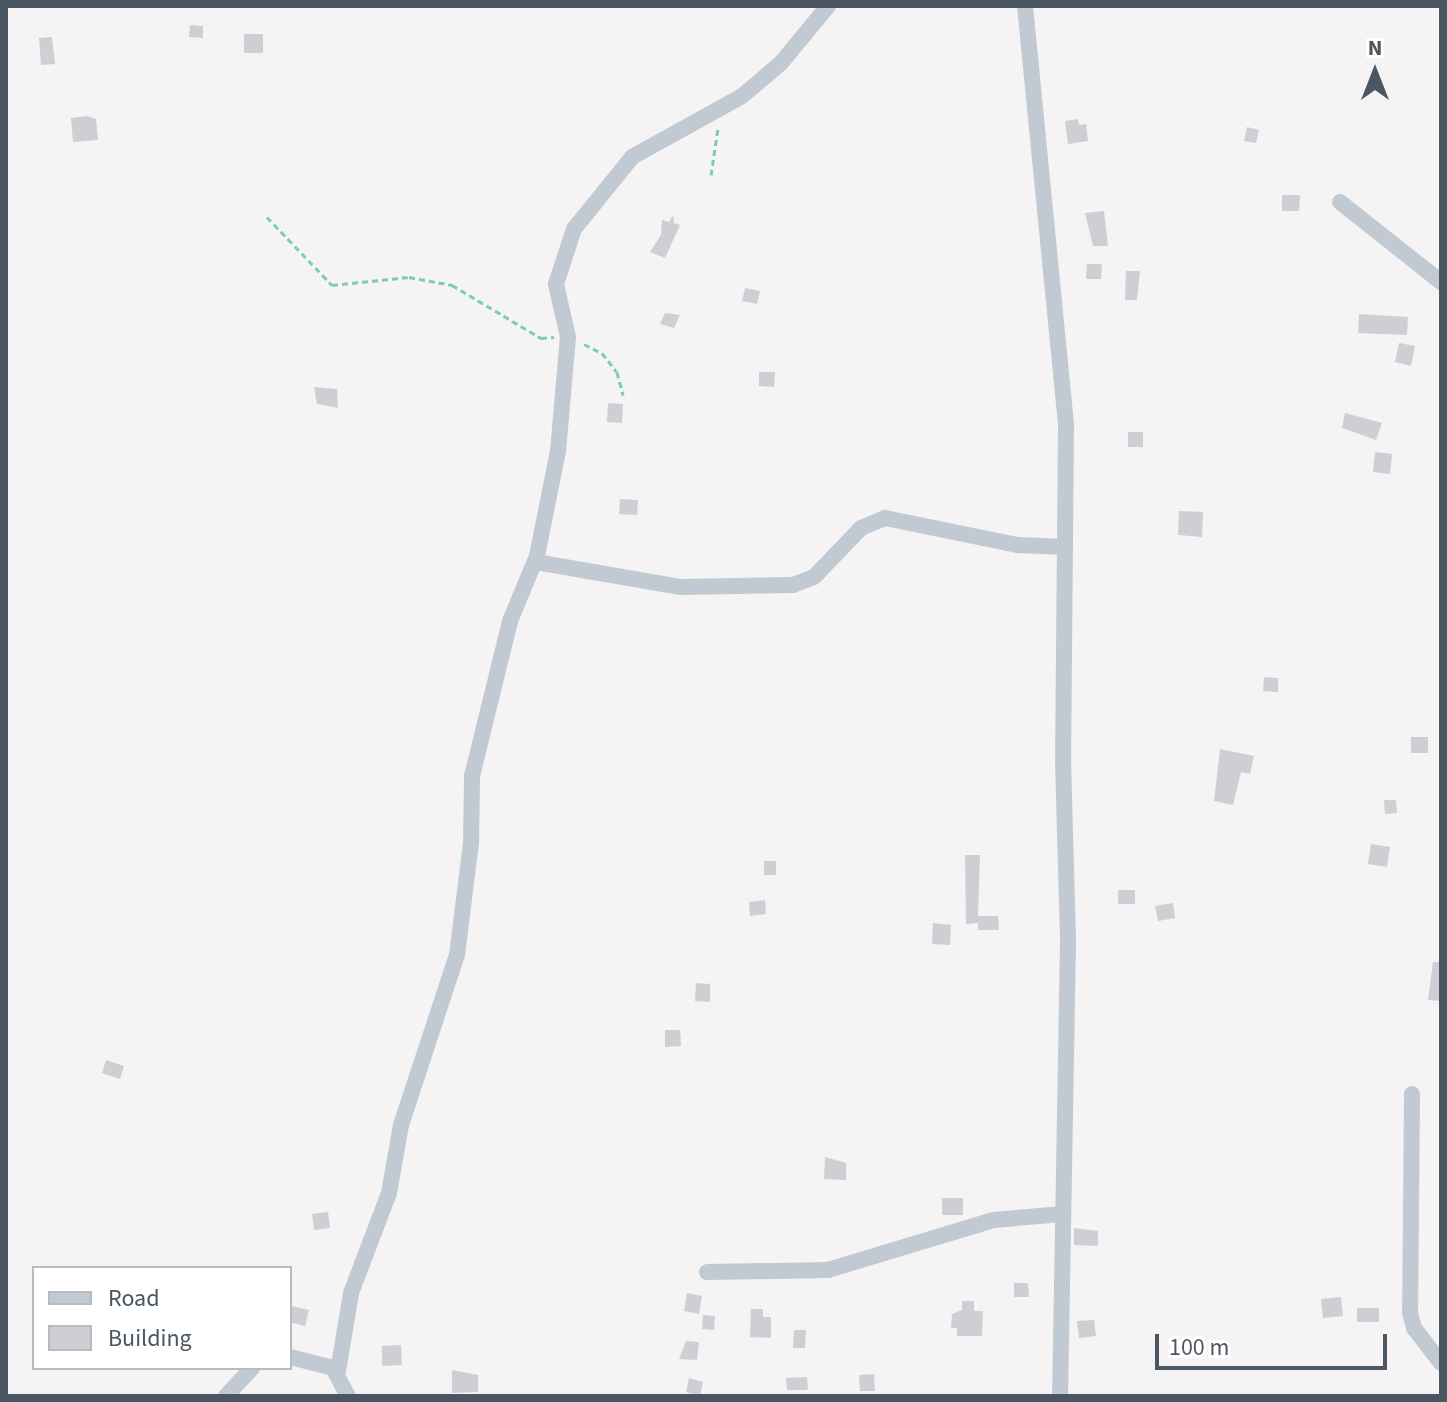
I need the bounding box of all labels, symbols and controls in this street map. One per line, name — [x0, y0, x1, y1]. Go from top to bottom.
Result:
north arrow — [1335, 32, 1415, 112]
text: N — [1368, 32, 1382, 64]
legend — [32, 1266, 292, 1370]
text: Road — [108, 1281, 160, 1316]
scale bar — [1159, 1318, 1391, 1368]
text: Building — [108, 1321, 192, 1356]
text: 100 m — [1169, 1330, 1229, 1365]

